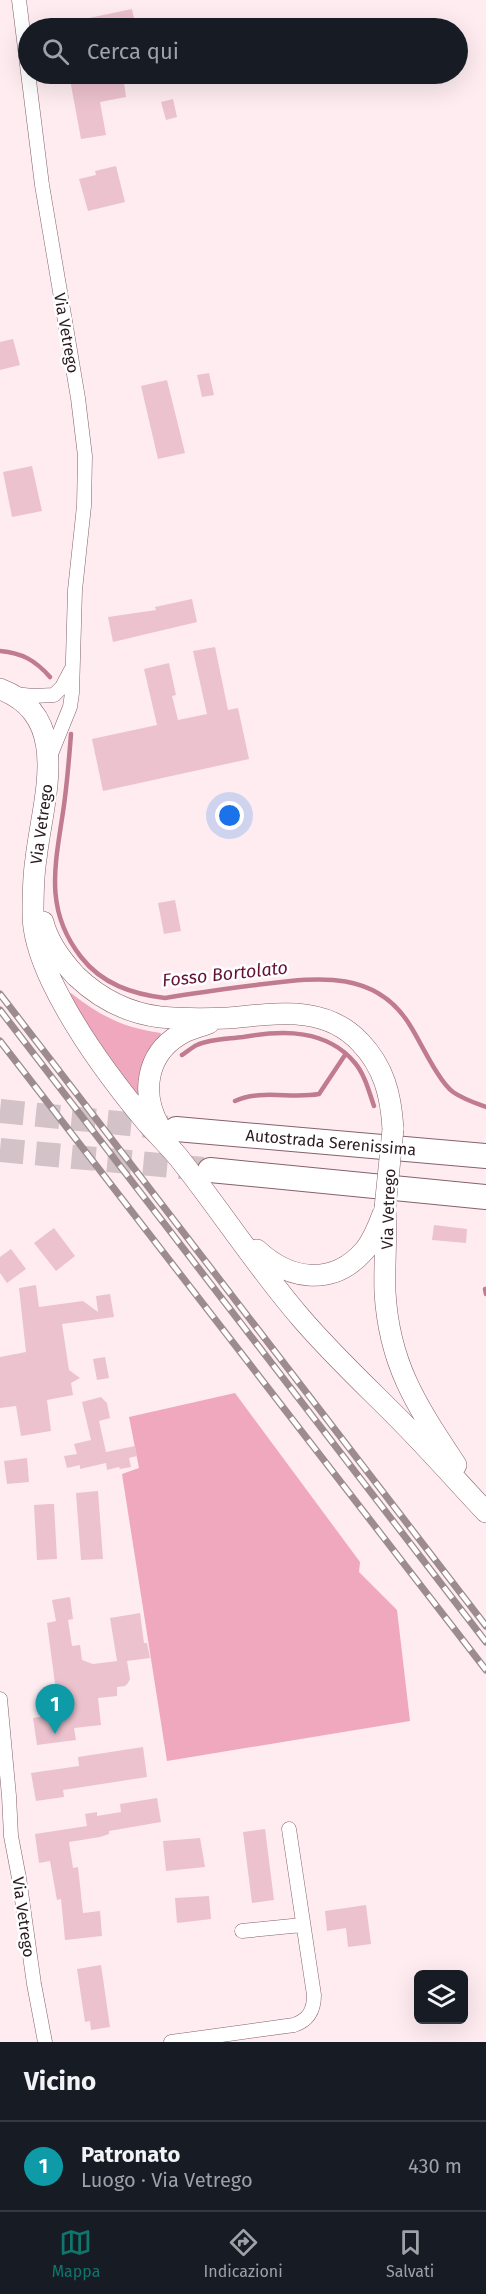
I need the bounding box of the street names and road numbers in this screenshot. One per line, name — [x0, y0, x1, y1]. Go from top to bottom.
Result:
street label: Via Vetrego — [50, 291, 83, 375]
street label: Via Vetrego — [26, 783, 57, 866]
street label: Autostrada Serenissima — [245, 1126, 417, 1159]
street label: Via Vetrego — [378, 1168, 399, 1250]
street label: Via Vetrego — [8, 1876, 39, 1959]

